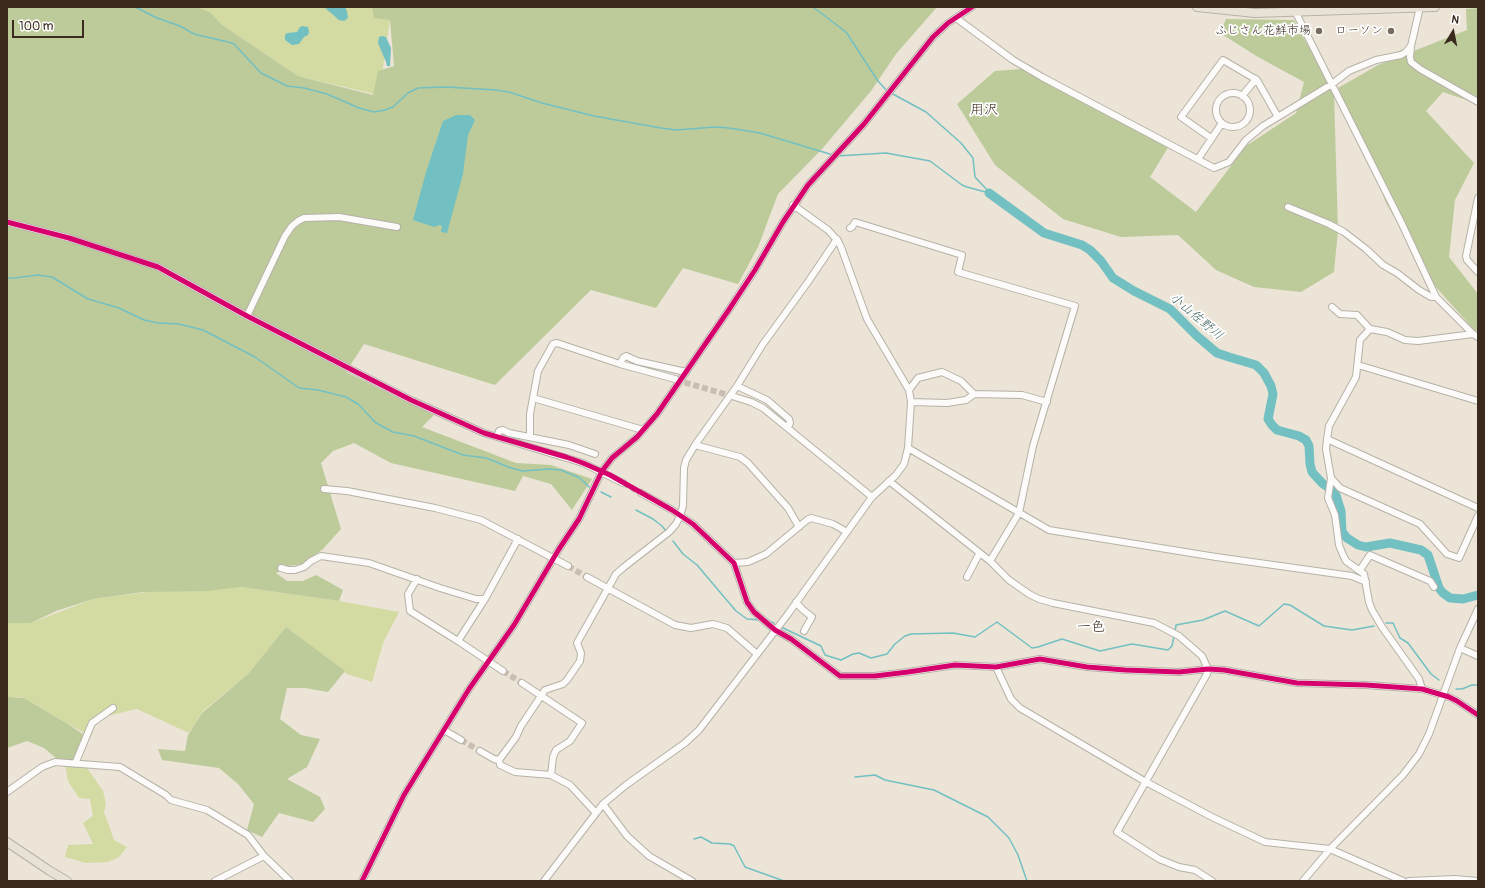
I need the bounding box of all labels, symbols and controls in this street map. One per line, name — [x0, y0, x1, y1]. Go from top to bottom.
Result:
scale bar — [14, 12, 86, 38]
north arrow — [1433, 12, 1473, 52]
text: N — [1450, 13, 1460, 27]
text: 100 m — [19, 19, 53, 34]
place label: ふじさん花鮮市場 — [1215, 24, 1311, 38]
place label: ローソン — [1335, 24, 1383, 38]
marker: ふじさん花鮮市場 — [1314, 26, 1324, 36]
marker: ローソン — [1386, 26, 1396, 36]
district label: 用沢 — [970, 102, 998, 118]
water label: 小山佐野川 — [1166, 290, 1226, 344]
district label: 一色 — [1077, 619, 1105, 635]

